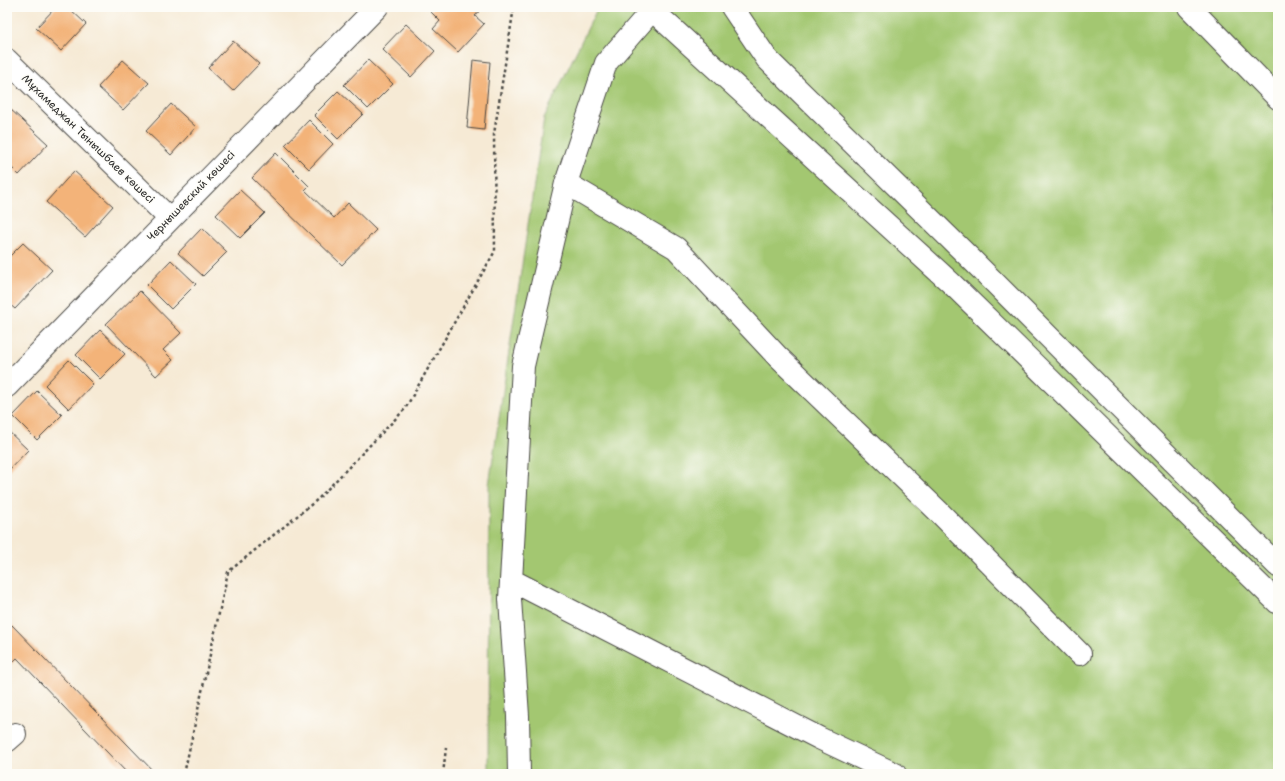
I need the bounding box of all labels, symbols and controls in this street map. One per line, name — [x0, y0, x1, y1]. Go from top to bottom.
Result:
street label: Мұхамеджан Тынышбаев көшесі — [18, 71, 158, 207]
street label: Чернышевский көшесі — [144, 147, 238, 245]

